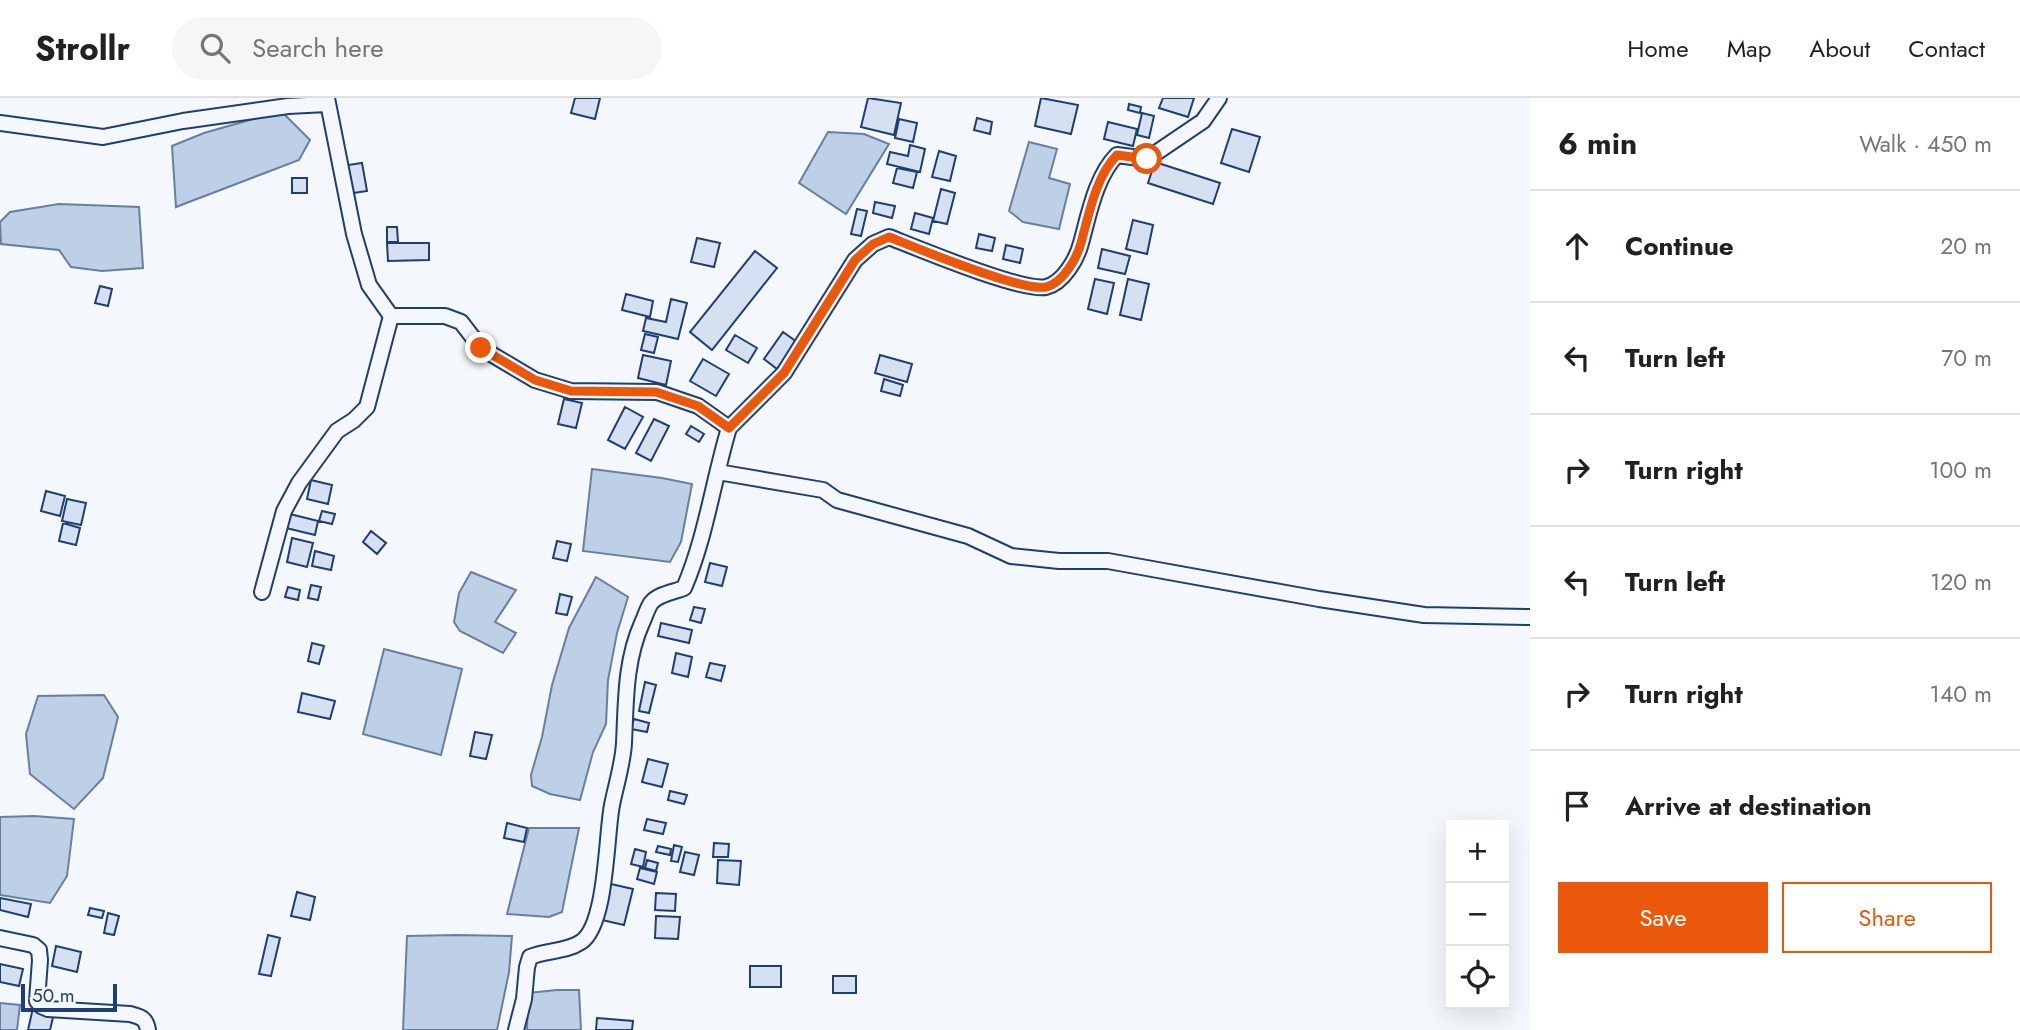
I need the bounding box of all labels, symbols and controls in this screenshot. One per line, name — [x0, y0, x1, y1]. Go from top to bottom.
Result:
search box — [172, 17, 662, 80]
text: Strollr — [35, 25, 130, 72]
icon: search — [196, 29, 234, 67]
text: Search here — [252, 29, 384, 67]
text: Home — [1627, 31, 1689, 66]
text: Map — [1727, 31, 1771, 66]
text: About — [1809, 31, 1870, 66]
text: Contact — [1908, 31, 1985, 66]
text: 6 min — [1558, 122, 1637, 165]
text: Walk · 450 m — [1859, 127, 1992, 161]
route start — [1131, 143, 1162, 174]
icon: ahead — [1558, 227, 1596, 265]
text: Continue — [1625, 227, 1734, 265]
text: 20 m — [1940, 229, 1992, 263]
route end — [465, 332, 496, 363]
icon: left — [1558, 339, 1596, 377]
text: Turn left — [1625, 339, 1725, 377]
text: 70 m — [1941, 341, 1992, 375]
icon: right — [1558, 451, 1596, 489]
text: Turn right — [1625, 451, 1743, 489]
text: 100 m — [1929, 453, 1992, 487]
icon: left — [1558, 563, 1596, 601]
text: Turn left — [1625, 563, 1725, 601]
text: 120 m — [1930, 565, 1992, 599]
icon: right — [1558, 675, 1596, 713]
text: Turn right — [1625, 675, 1743, 713]
text: 140 m — [1930, 677, 1992, 711]
icon: arrive — [1558, 787, 1596, 825]
text: Arrive at destination — [1625, 787, 1872, 825]
map controls — [1446, 820, 1509, 1009]
button: + — [1446, 820, 1509, 883]
button: Save — [1558, 882, 1768, 953]
button: Share — [1782, 882, 1992, 953]
button: − — [1446, 883, 1509, 946]
button: locate — [1446, 946, 1509, 1009]
scale bar — [21, 981, 117, 1013]
text: 50 m — [32, 982, 75, 1009]

